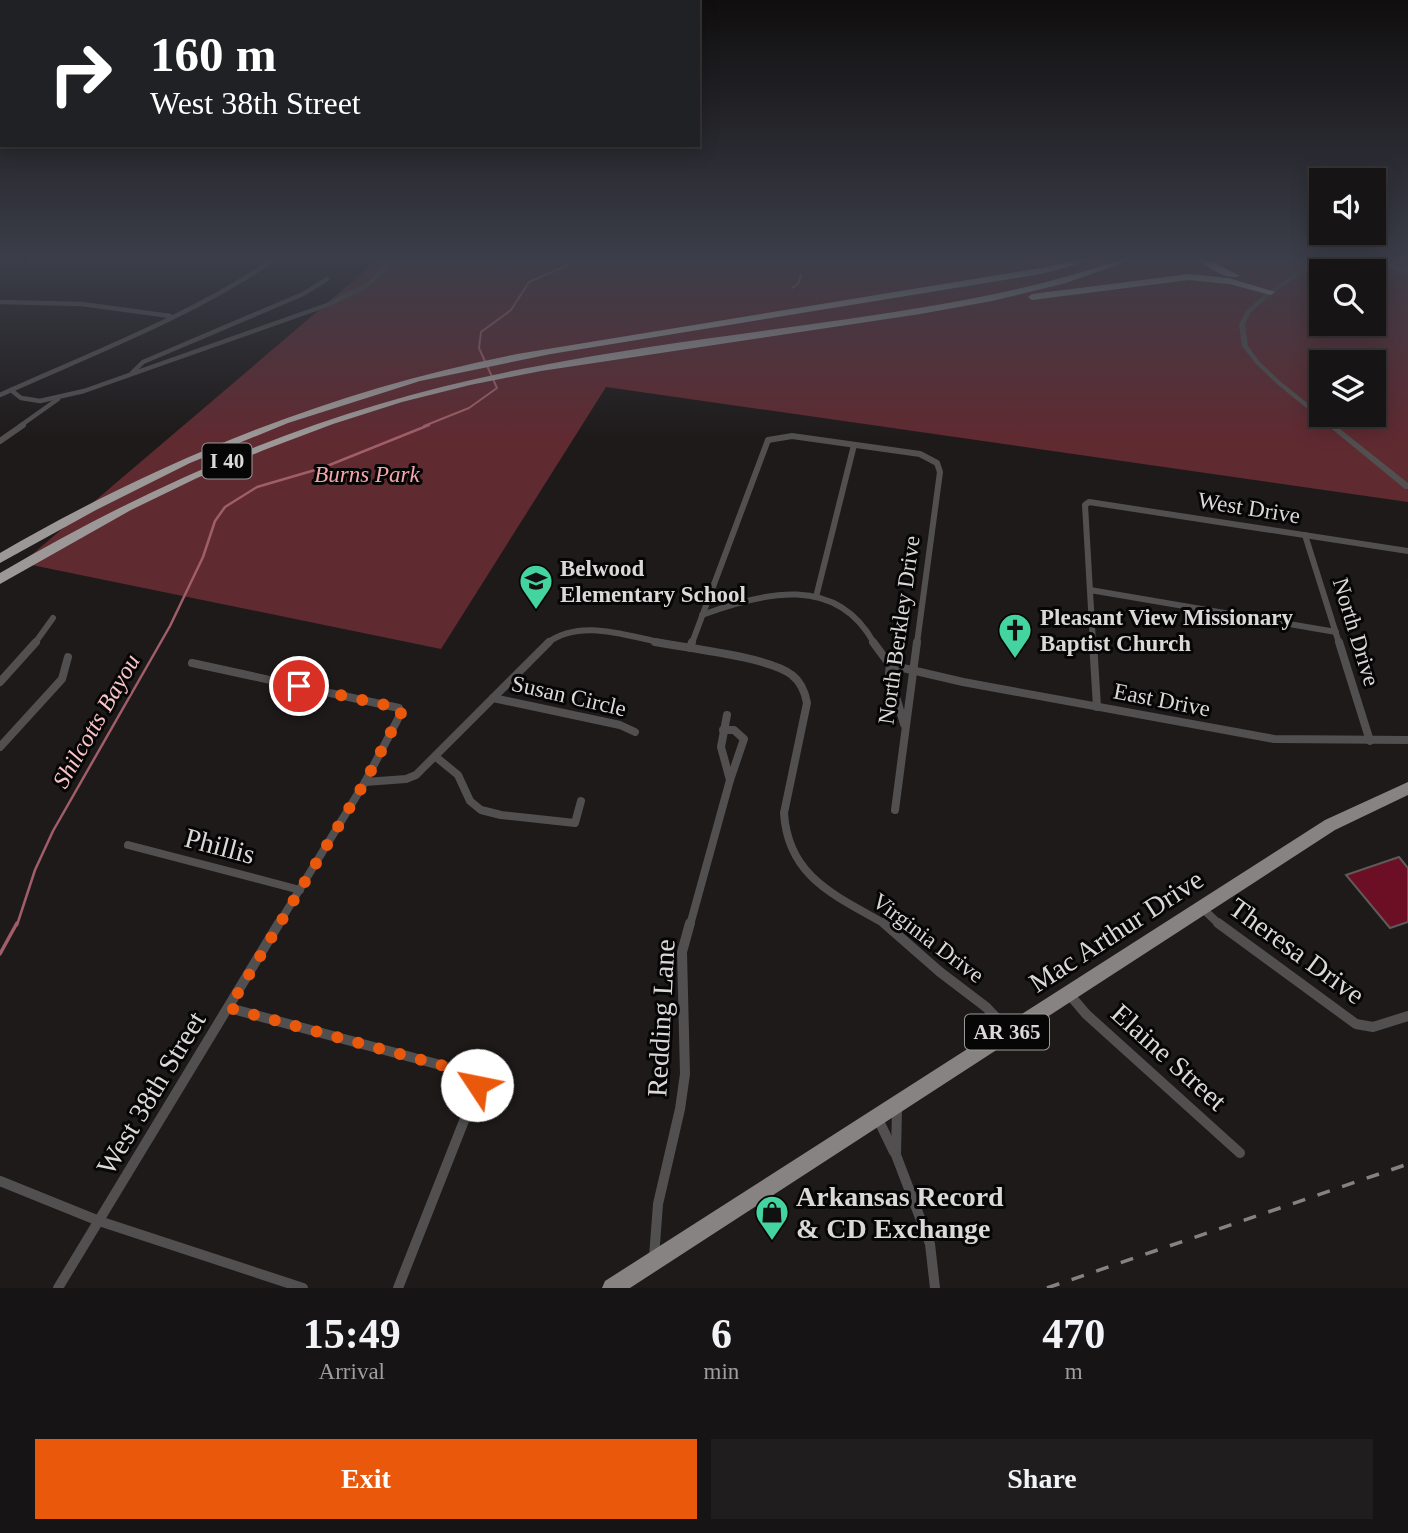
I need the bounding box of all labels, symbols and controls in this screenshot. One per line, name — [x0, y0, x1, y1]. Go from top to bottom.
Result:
text: 160 m — [150, 27, 277, 82]
icon: right — [35, 28, 126, 119]
text: West 38th Street — [150, 85, 361, 121]
map controls — [1309, 168, 1386, 427]
button: sound — [1309, 168, 1386, 245]
button: search — [1309, 259, 1386, 336]
button: layers — [1309, 350, 1386, 427]
road number: I 40 — [202, 444, 252, 478]
park label: Burns Park — [314, 462, 420, 487]
street label: West Drive — [1196, 488, 1302, 528]
street label: North Berkley Drive — [873, 534, 925, 726]
place label: Belwood Elementary School — [560, 556, 746, 607]
school or university icon: Belwood Elementary School — [517, 562, 555, 611]
street label: North Drive — [1328, 575, 1384, 689]
place label: Pleasant View Missionary Baptist Church — [1040, 605, 1293, 656]
church icon: Pleasant View Missionary Baptist Church — [996, 611, 1034, 660]
water label: Shilcotts Bayou — [47, 650, 145, 792]
pin — [269, 656, 329, 716]
icon: arrive — [280, 667, 318, 705]
street label: Susan Circle — [509, 671, 629, 721]
street label: East Drive — [1112, 678, 1212, 722]
street label: Phillis — [181, 822, 259, 870]
street label: Mac Arthur Drive — [1023, 863, 1209, 999]
street label: Virginia Drive — [867, 888, 989, 988]
street label: Theresa Drive — [1223, 892, 1371, 1010]
street label: Redding Lane — [641, 938, 681, 1098]
street label: Elaine Street — [1105, 997, 1233, 1117]
street label: West 38th Street — [90, 1006, 212, 1180]
road number: AR 365 — [965, 1014, 1049, 1050]
position arrow — [440, 1048, 514, 1122]
place label: Arkansas Record & CD Exchange — [796, 1181, 1004, 1244]
shop icon: Arkansas Record & CD Exchange — [753, 1193, 791, 1242]
text: 15:49 — [303, 1311, 401, 1357]
text: 6 — [711, 1311, 732, 1357]
text: 470 — [1042, 1311, 1105, 1357]
text: Arrival — [319, 1359, 385, 1384]
text: min — [704, 1359, 739, 1384]
text: m — [1065, 1359, 1083, 1384]
button: Exit — [35, 1439, 697, 1519]
button: Share — [711, 1439, 1373, 1519]

